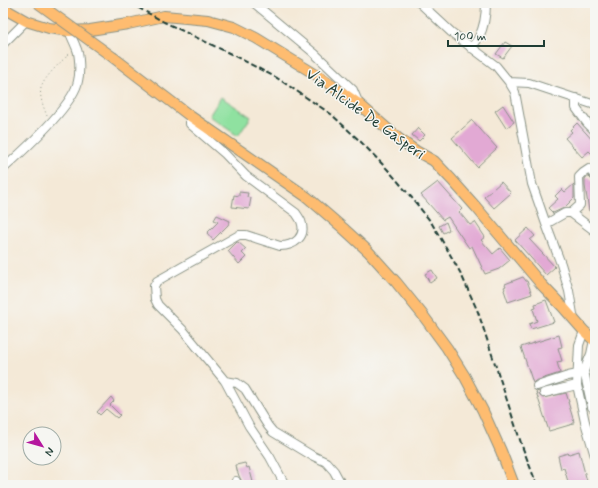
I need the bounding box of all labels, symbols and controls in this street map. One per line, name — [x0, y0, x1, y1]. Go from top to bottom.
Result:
scale bar — [448, 22, 544, 48]
text: 100 m — [454, 29, 486, 45]
street label: Via Alcide De Gasperi — [301, 64, 429, 165]
north arrow — [22, 426, 62, 466]
text: N — [41, 444, 57, 459]

